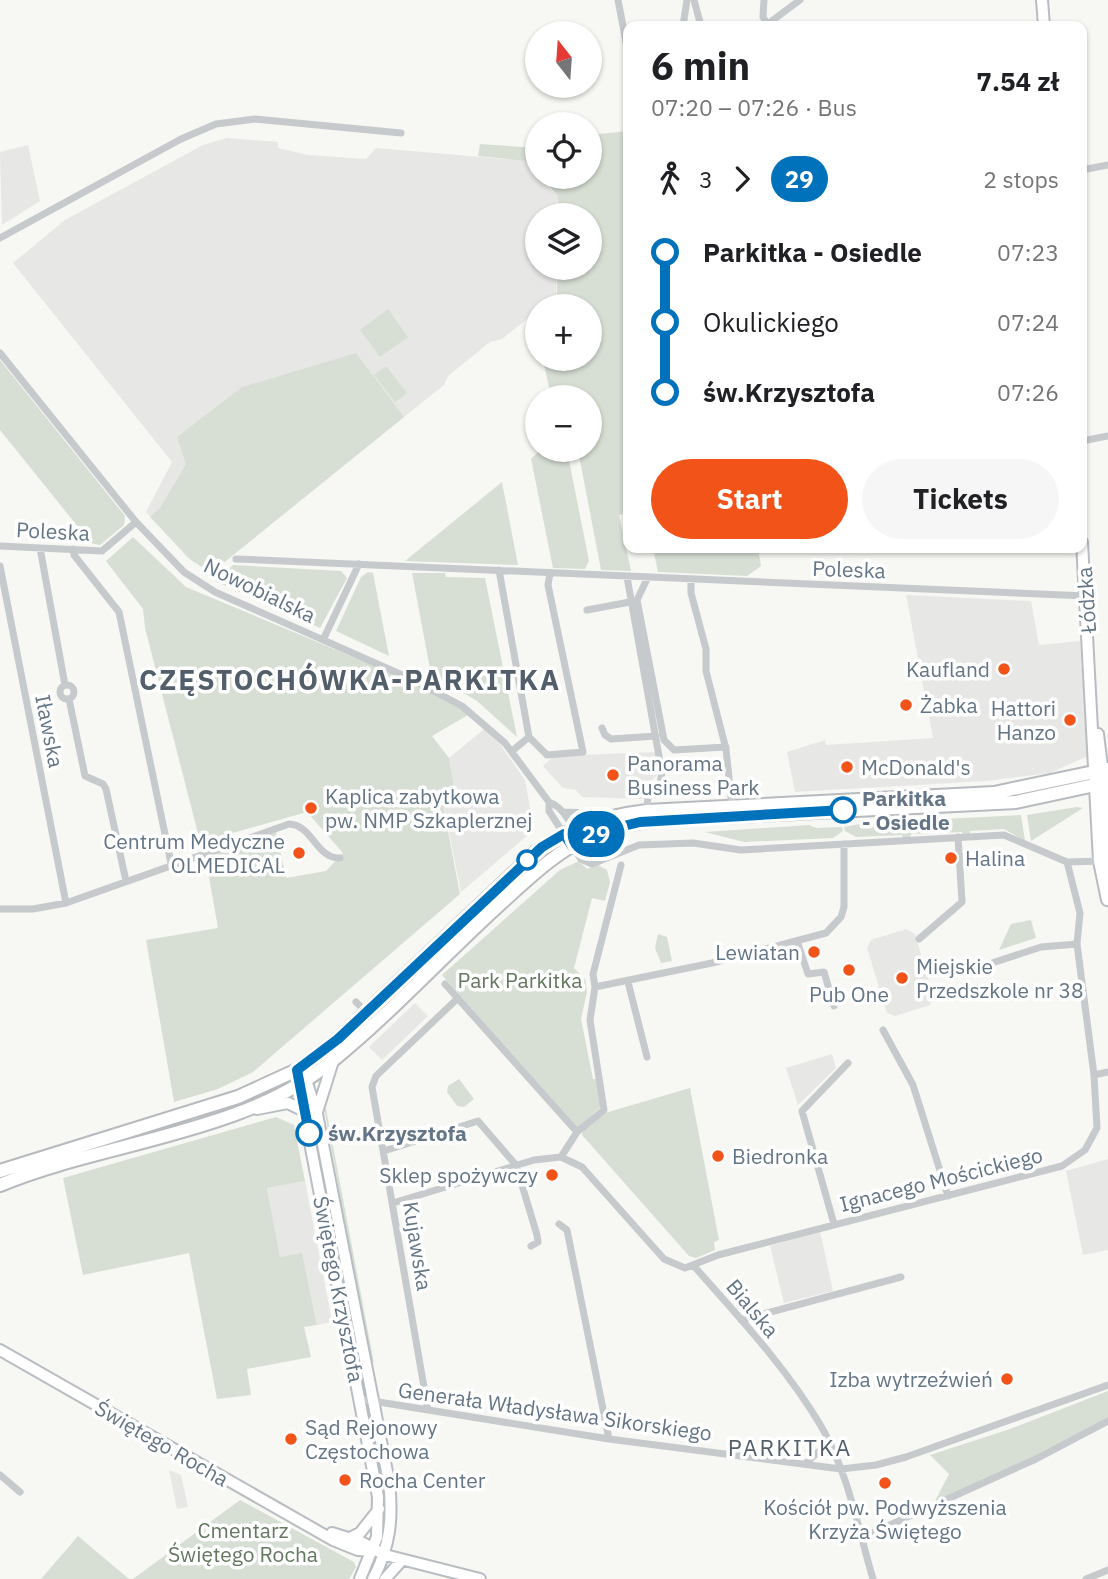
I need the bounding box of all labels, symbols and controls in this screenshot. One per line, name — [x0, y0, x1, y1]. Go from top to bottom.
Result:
north arrow — [525, 21, 602, 98]
map controls — [525, 21, 602, 462]
text: 6 min — [651, 41, 750, 90]
text: 7.54 zł — [976, 64, 1059, 98]
text: 07:20 – 07:26 · Bus — [651, 92, 857, 122]
button: locate — [525, 112, 602, 189]
icon: walk — [651, 160, 689, 198]
icon: forward — [723, 160, 761, 198]
text: 29 — [785, 163, 814, 195]
text: 3 — [699, 164, 713, 194]
text: 2 stops — [983, 164, 1059, 194]
button: layers — [525, 203, 602, 280]
text: Parkitka - Osiedle — [703, 235, 922, 269]
text: 07:23 — [997, 237, 1059, 267]
button: + — [525, 294, 602, 371]
text: Okulickiego — [703, 305, 839, 339]
text: 07:24 — [997, 307, 1059, 337]
text: św.Krzysztofa — [703, 375, 875, 409]
text: 07:26 — [997, 377, 1059, 407]
button: − — [525, 385, 602, 462]
button: Start — [651, 459, 848, 539]
button: Tickets — [862, 459, 1059, 539]
street label: Poleska — [15, 515, 91, 547]
street label: Nowobialska — [199, 551, 321, 629]
street label: Poleska — [812, 554, 886, 584]
street label: Łódzka — [1070, 566, 1102, 635]
place label: Kaufland — [906, 655, 990, 683]
district label: CZĘSTOCHÓWKA-PARKITKA — [139, 661, 561, 698]
marker: Kaufland — [996, 661, 1012, 677]
place label: Żabka — [920, 691, 978, 719]
street label: Iławska — [29, 692, 71, 770]
place label: Hattori Hanzo — [991, 694, 1056, 746]
marker: Żabka — [898, 697, 914, 713]
marker: Hattori Hanzo — [1062, 712, 1078, 728]
place label: Panorama Business Park — [627, 749, 759, 801]
place label: McDonald's — [861, 753, 971, 781]
marker: McDonald's — [839, 759, 855, 775]
marker: Panorama Business Park — [605, 767, 621, 783]
place label: Kaplica zabytkowa pw. NMP Szkaplerznej — [325, 782, 533, 834]
place label: Parkitka - Osiedle — [862, 784, 950, 836]
marker: Parkitka - Osiedle — [830, 797, 856, 823]
marker: Kaplica zabytkowa pw. NMP Szkaplerznej — [303, 800, 319, 816]
line badge: 29 — [564, 811, 628, 857]
text: 29 — [582, 818, 610, 850]
place label: Centrum Medyczne OLMEDICAL — [103, 827, 285, 879]
place label: Halina — [965, 844, 1025, 872]
marker: Centrum Medyczne OLMEDICAL — [291, 845, 307, 861]
unlabelled marker — [517, 850, 537, 870]
marker: Halina — [943, 850, 959, 866]
place label: Lewiatan — [715, 938, 800, 966]
marker: Lewiatan — [806, 944, 822, 960]
place label: Miejskie Przedszkole nr 38 — [916, 952, 1084, 1004]
marker: Pub One — [841, 962, 857, 978]
park label: Park Parkitka — [458, 966, 582, 994]
marker: Miejskie Przedszkole nr 38 — [894, 970, 910, 986]
place label: Pub One — [809, 980, 889, 1008]
place label: św.Krzysztofa — [328, 1119, 467, 1147]
marker: św.Krzysztofa — [296, 1120, 322, 1146]
street label: Ignacego Mościckiego — [837, 1140, 1045, 1218]
place label: Biedronka — [732, 1142, 828, 1170]
marker: Biedronka — [710, 1148, 726, 1164]
place label: Sklep spożywczy — [379, 1161, 539, 1189]
marker: Sklep spożywczy — [544, 1167, 560, 1183]
street label: Świętego Krzysztofa — [307, 1193, 371, 1385]
street label: Kujawska — [397, 1199, 439, 1293]
street label: Bialska — [720, 1273, 786, 1343]
place label: Izba wytrzeźwień — [829, 1365, 993, 1393]
marker: Izba wytrzeźwień — [999, 1371, 1015, 1387]
street label: Generała Władysława Sikorskiego — [396, 1375, 714, 1447]
street label: Świętego Rocha — [90, 1393, 234, 1493]
place label: Sąd Rejonowy Częstochowa — [305, 1413, 438, 1465]
marker: Sąd Rejonowy Częstochowa — [283, 1431, 299, 1447]
district label: PARKITKA — [728, 1432, 852, 1462]
place label: Rocha Center — [359, 1466, 486, 1494]
marker: Rocha Center — [337, 1472, 353, 1488]
marker: Kościół pw. Podwyższenia Krzyża Świętego — [877, 1475, 893, 1491]
place label: Kościół pw. Podwyższenia Krzyża Świętego — [763, 1493, 1007, 1545]
park label: Cmentarz Świętego Rocha — [168, 1516, 318, 1568]

